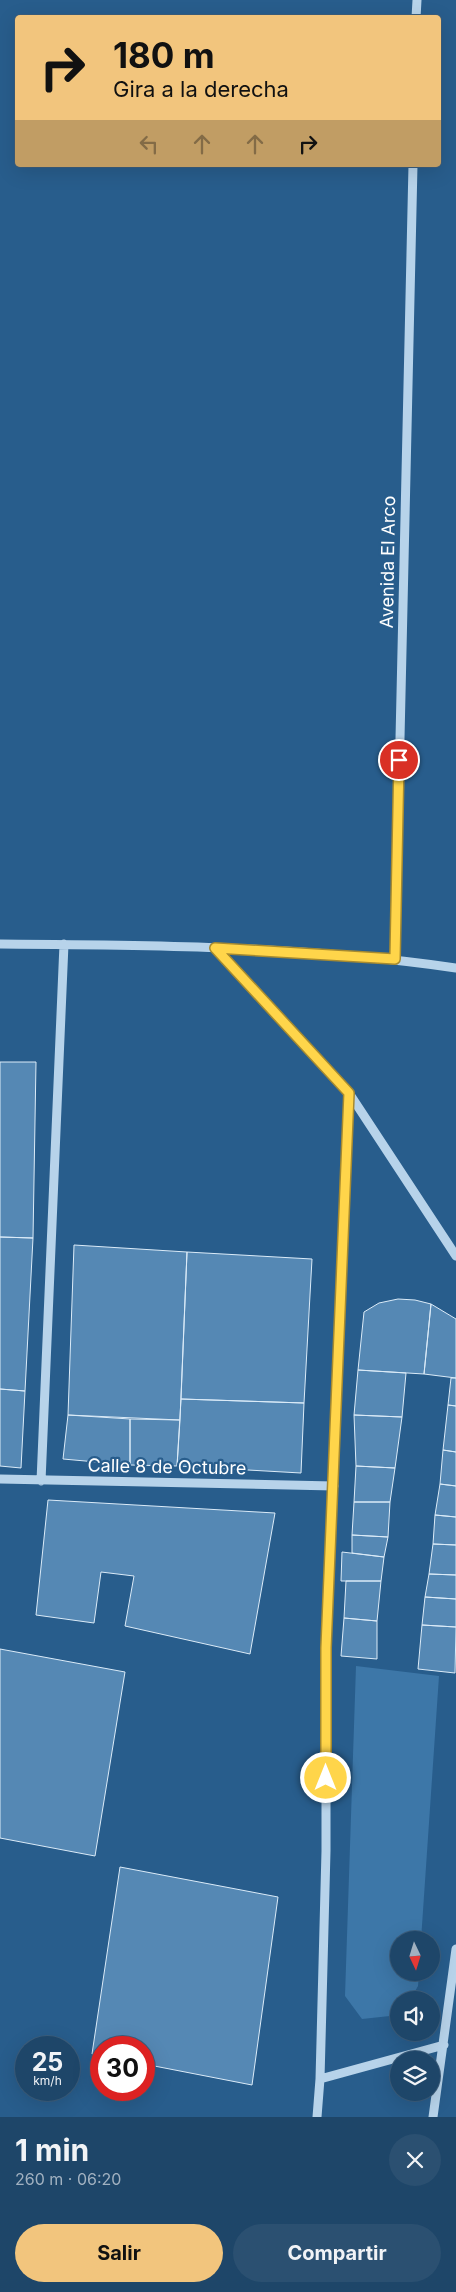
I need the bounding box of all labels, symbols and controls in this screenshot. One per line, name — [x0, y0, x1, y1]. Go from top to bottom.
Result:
text: 180 m — [113, 34, 215, 76]
icon: right — [30, 35, 95, 100]
text: Gira a la derecha — [113, 76, 289, 102]
icon: left — [135, 130, 163, 158]
icon: ahead — [188, 130, 216, 158]
icon: ahead — [241, 130, 269, 158]
icon: right — [294, 130, 322, 158]
street label: Avenida El Arco — [376, 495, 399, 629]
pin — [378, 739, 420, 781]
icon: arrive — [385, 746, 413, 774]
street label: Calle 8 de Octubre — [87, 1455, 247, 1478]
position arrow — [299, 1751, 351, 1803]
north arrow — [390, 1931, 440, 1981]
map controls — [390, 1931, 440, 2101]
button: sound — [390, 1991, 440, 2041]
speed limit sign: 30 — [90, 2036, 155, 2101]
text: 25 — [32, 2047, 63, 2077]
button: layers — [390, 2051, 440, 2101]
text: km/h — [33, 2073, 62, 2088]
text: 1 min — [15, 2132, 89, 2168]
button: close — [389, 2134, 441, 2186]
text: 260 m · 06:20 — [15, 2169, 121, 2189]
button: Salir — [15, 2224, 223, 2282]
button: Compartir — [233, 2224, 441, 2282]

